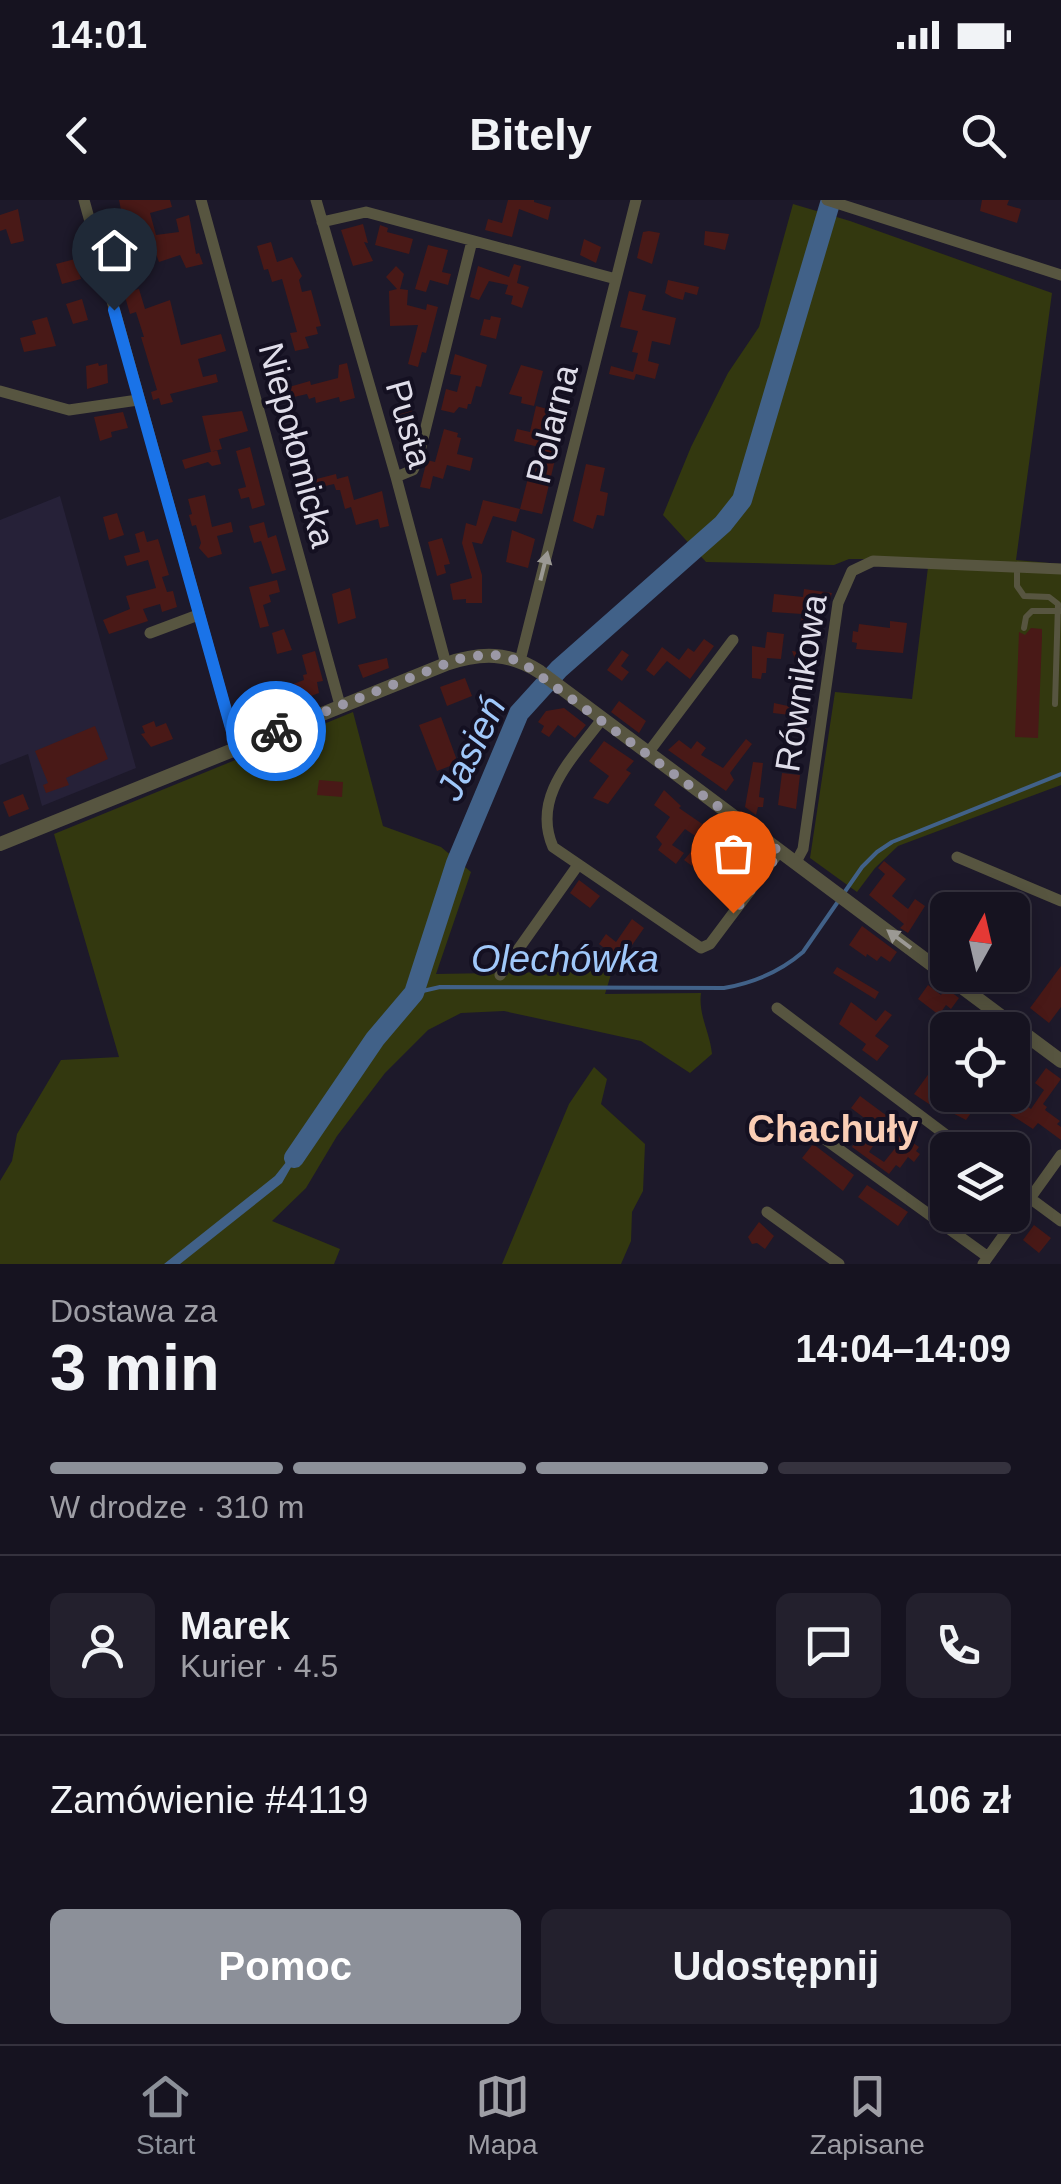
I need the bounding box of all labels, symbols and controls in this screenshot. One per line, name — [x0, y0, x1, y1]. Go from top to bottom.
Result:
text: 14:01 — [50, 14, 147, 56]
icon: back — [50, 108, 105, 163]
icon: search — [956, 108, 1011, 163]
text: Bitely — [469, 109, 592, 160]
pin — [72, 208, 157, 311]
icon: home — [87, 223, 142, 278]
street label: Niepołomicka — [251, 338, 344, 552]
street label: Polarna — [518, 360, 585, 487]
street label: Pusta — [378, 375, 441, 473]
one-way arrow — [537, 550, 553, 581]
street label: Równikowa — [767, 591, 834, 774]
courier — [226, 681, 326, 781]
water label: Jasień — [428, 689, 514, 807]
icon: bike — [249, 704, 304, 759]
pin — [691, 811, 776, 914]
icon: bag — [706, 826, 761, 881]
north arrow — [930, 892, 1030, 992]
map controls — [930, 892, 1030, 1232]
one-way arrow — [886, 929, 912, 949]
water label: Olechówka — [471, 938, 659, 980]
button: locate — [930, 1012, 1030, 1112]
district label: Chachuły — [747, 1108, 919, 1150]
button: layers — [930, 1132, 1030, 1232]
text: Dostawa za — [50, 1293, 217, 1329]
text: 14:04–14:09 — [795, 1328, 1011, 1370]
text: 3 min — [50, 1331, 220, 1404]
text: W drodze · 310 m — [50, 1489, 304, 1525]
button: person — [50, 1593, 155, 1698]
button: chat — [776, 1593, 881, 1698]
button: phone — [906, 1593, 1011, 1698]
text: Marek — [180, 1605, 290, 1647]
text: Kurier · 4.5 — [180, 1648, 338, 1684]
text: Zamówienie #4119 — [50, 1779, 368, 1821]
text: 106 zł — [907, 1779, 1011, 1821]
button: Pomoc — [50, 1909, 521, 2024]
button: Udostępnij — [541, 1909, 1011, 2024]
tab: Start — [136, 2069, 195, 2161]
tab: Mapa — [467, 2069, 537, 2161]
tab: Zapisane — [810, 2069, 925, 2161]

